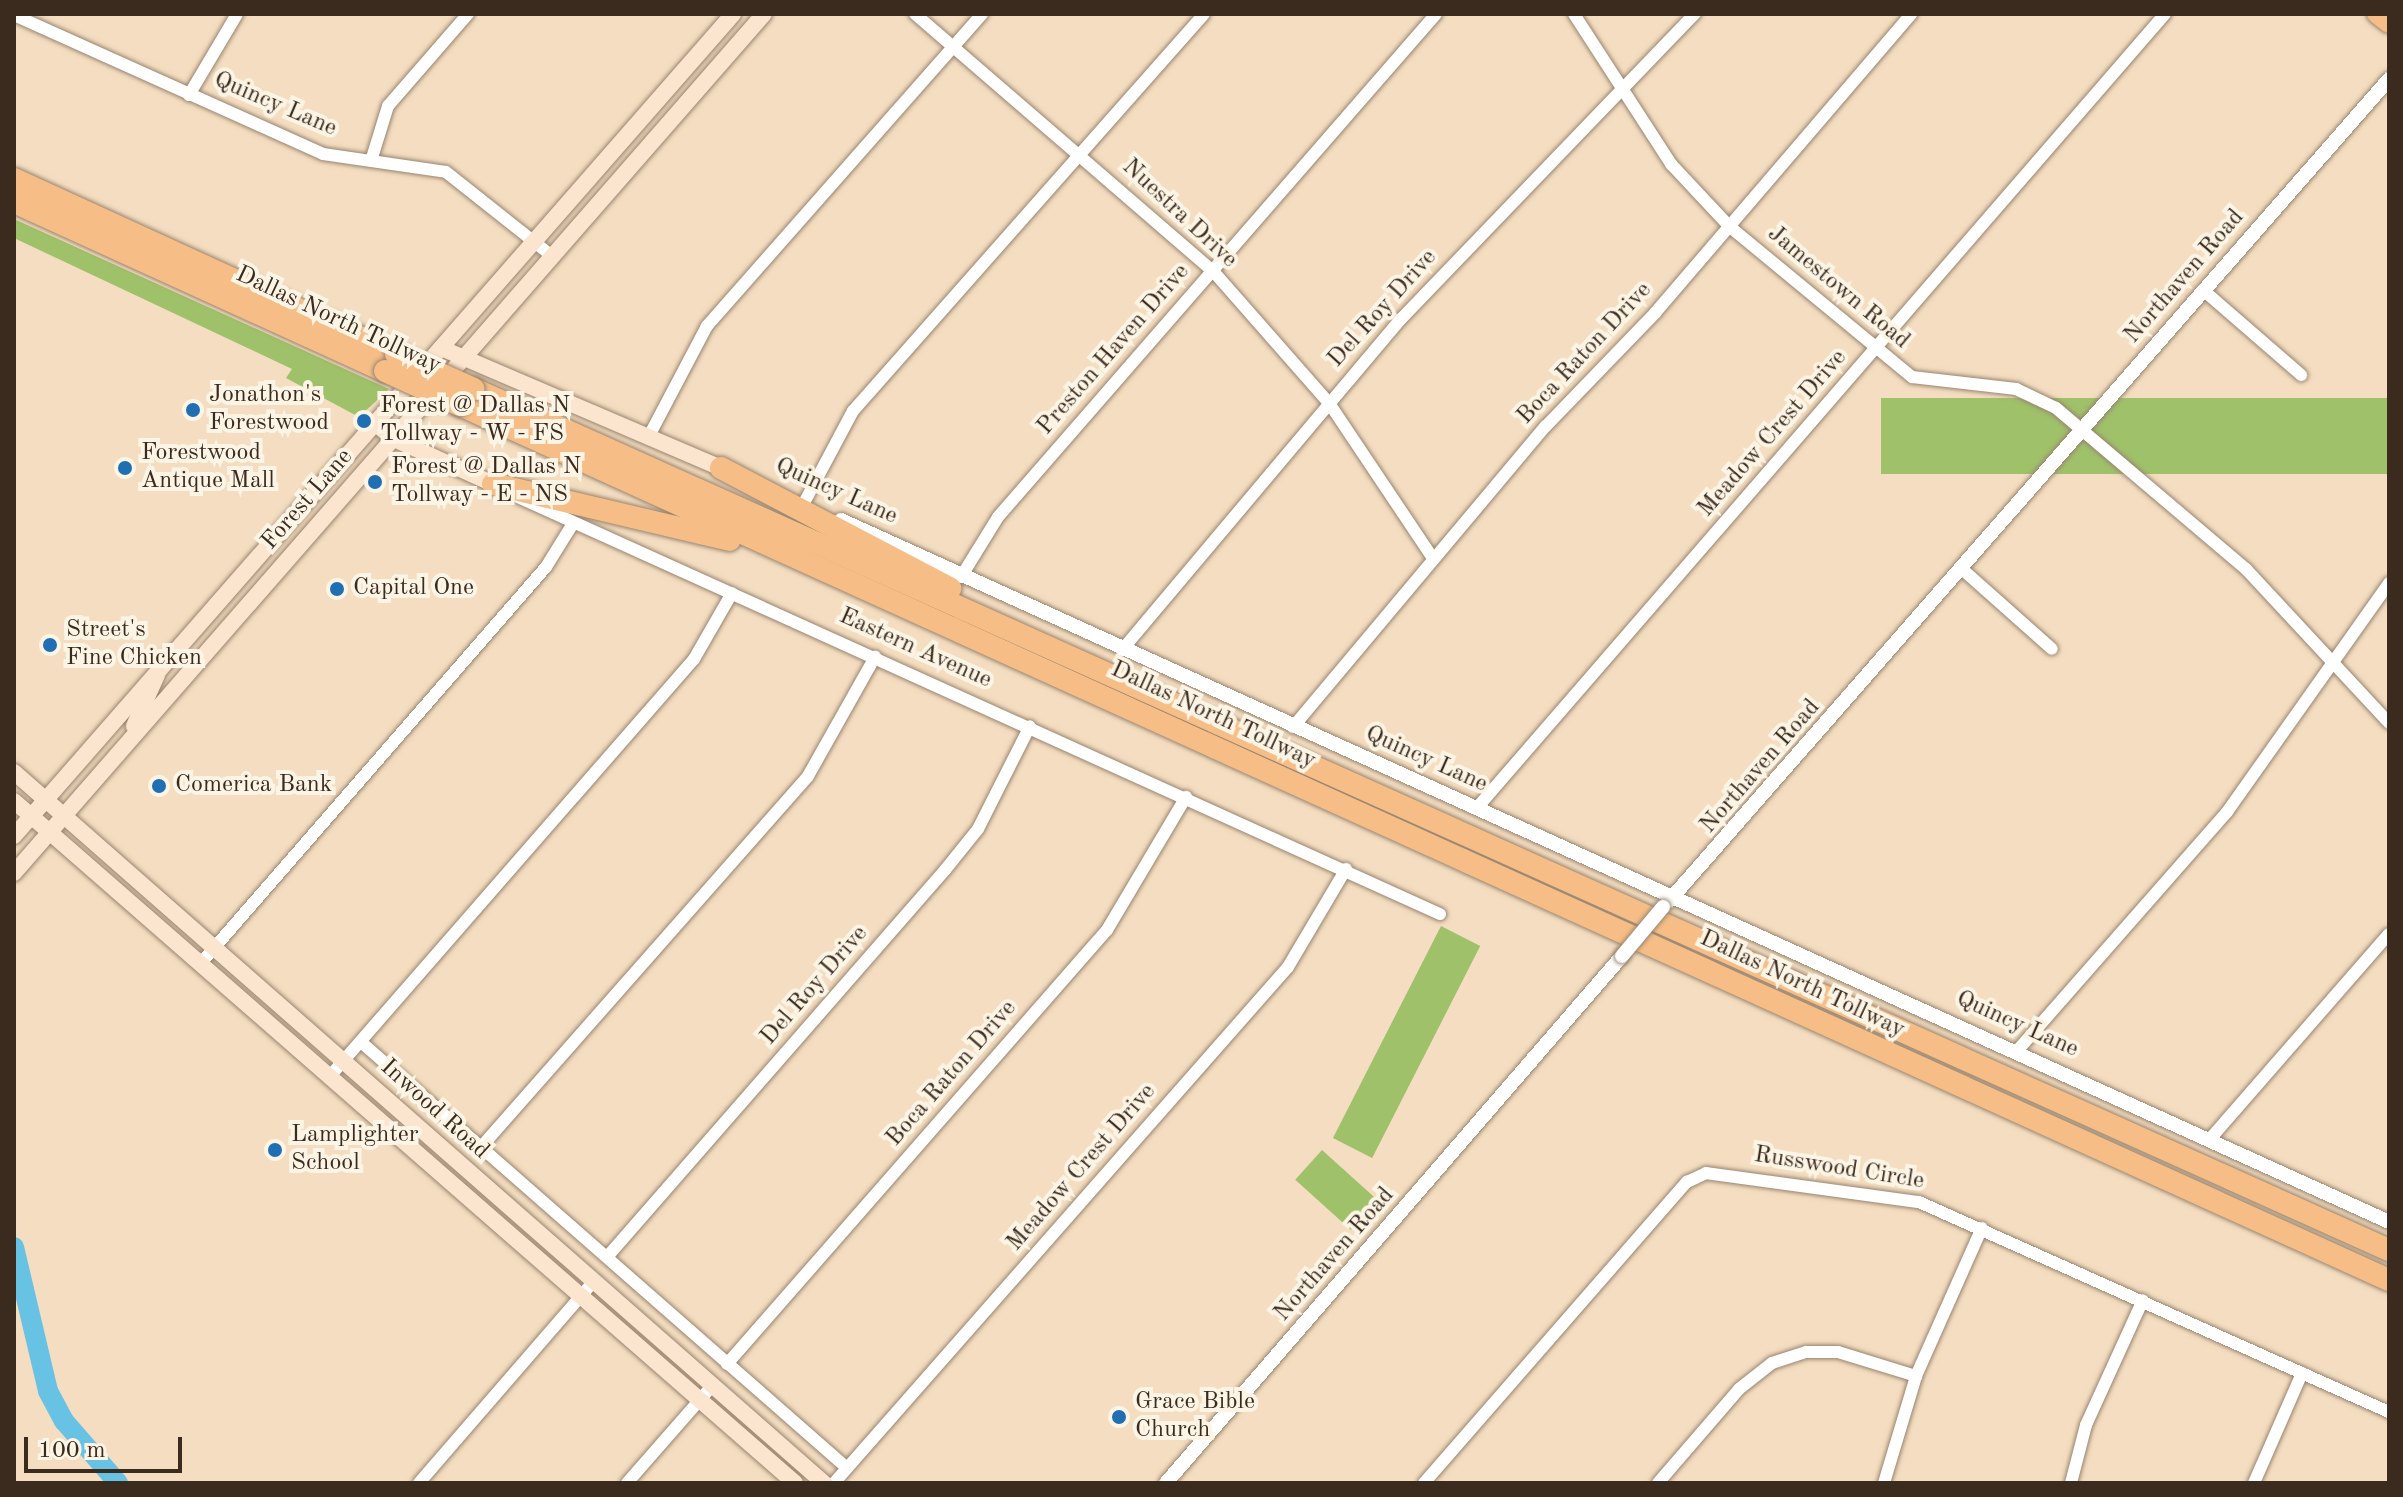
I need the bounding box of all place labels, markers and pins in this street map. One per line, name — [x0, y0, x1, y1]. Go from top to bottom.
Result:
place label: Jonathon's Forestwood — [209, 382, 329, 438]
place label: Forest @ Dallas N Tollway - W - FS — [380, 393, 570, 449]
marker: Jonathon's Forestwood — [184, 401, 202, 419]
marker: Forest @ Dallas N Tollway - W - FS — [355, 412, 373, 430]
place label: Forestwood Antique Mall — [141, 440, 275, 496]
place label: Forest @ Dallas N Tollway - E - NS — [391, 454, 581, 510]
marker: Forestwood Antique Mall — [116, 459, 134, 477]
marker: Forest @ Dallas N Tollway - E - NS — [366, 473, 384, 491]
place label: Capital One — [353, 575, 474, 603]
marker: Capital One — [328, 580, 346, 598]
place label: Street's Fine Chicken — [66, 617, 202, 673]
marker: Street's Fine Chicken — [41, 636, 59, 654]
place label: Comerica Bank — [175, 772, 332, 800]
marker: Comerica Bank — [150, 777, 168, 795]
place label: Lamplighter School — [291, 1122, 419, 1178]
marker: Lamplighter School — [266, 1141, 284, 1159]
place label: Grace Bible Church — [1135, 1389, 1255, 1445]
marker: Grace Bible Church — [1110, 1408, 1128, 1426]

